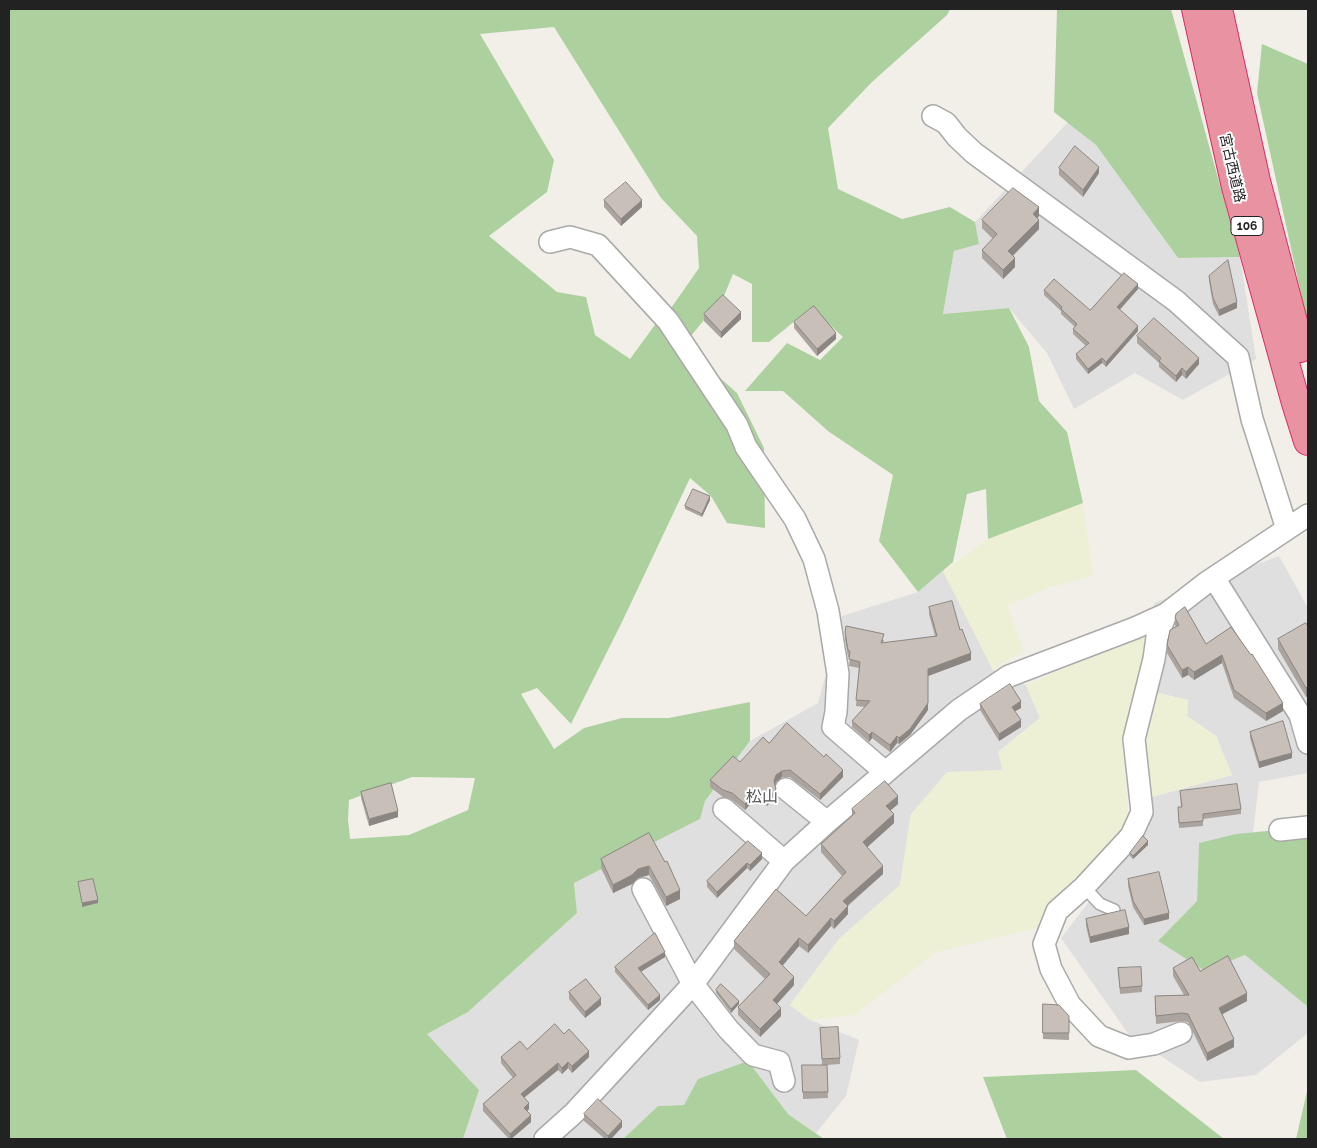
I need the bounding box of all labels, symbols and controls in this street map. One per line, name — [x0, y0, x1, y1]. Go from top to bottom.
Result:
street label: 宮古西道路 — [1216, 132, 1248, 204]
road number: 106 — [1231, 217, 1263, 236]
district label: 松山 — [746, 787, 778, 807]

